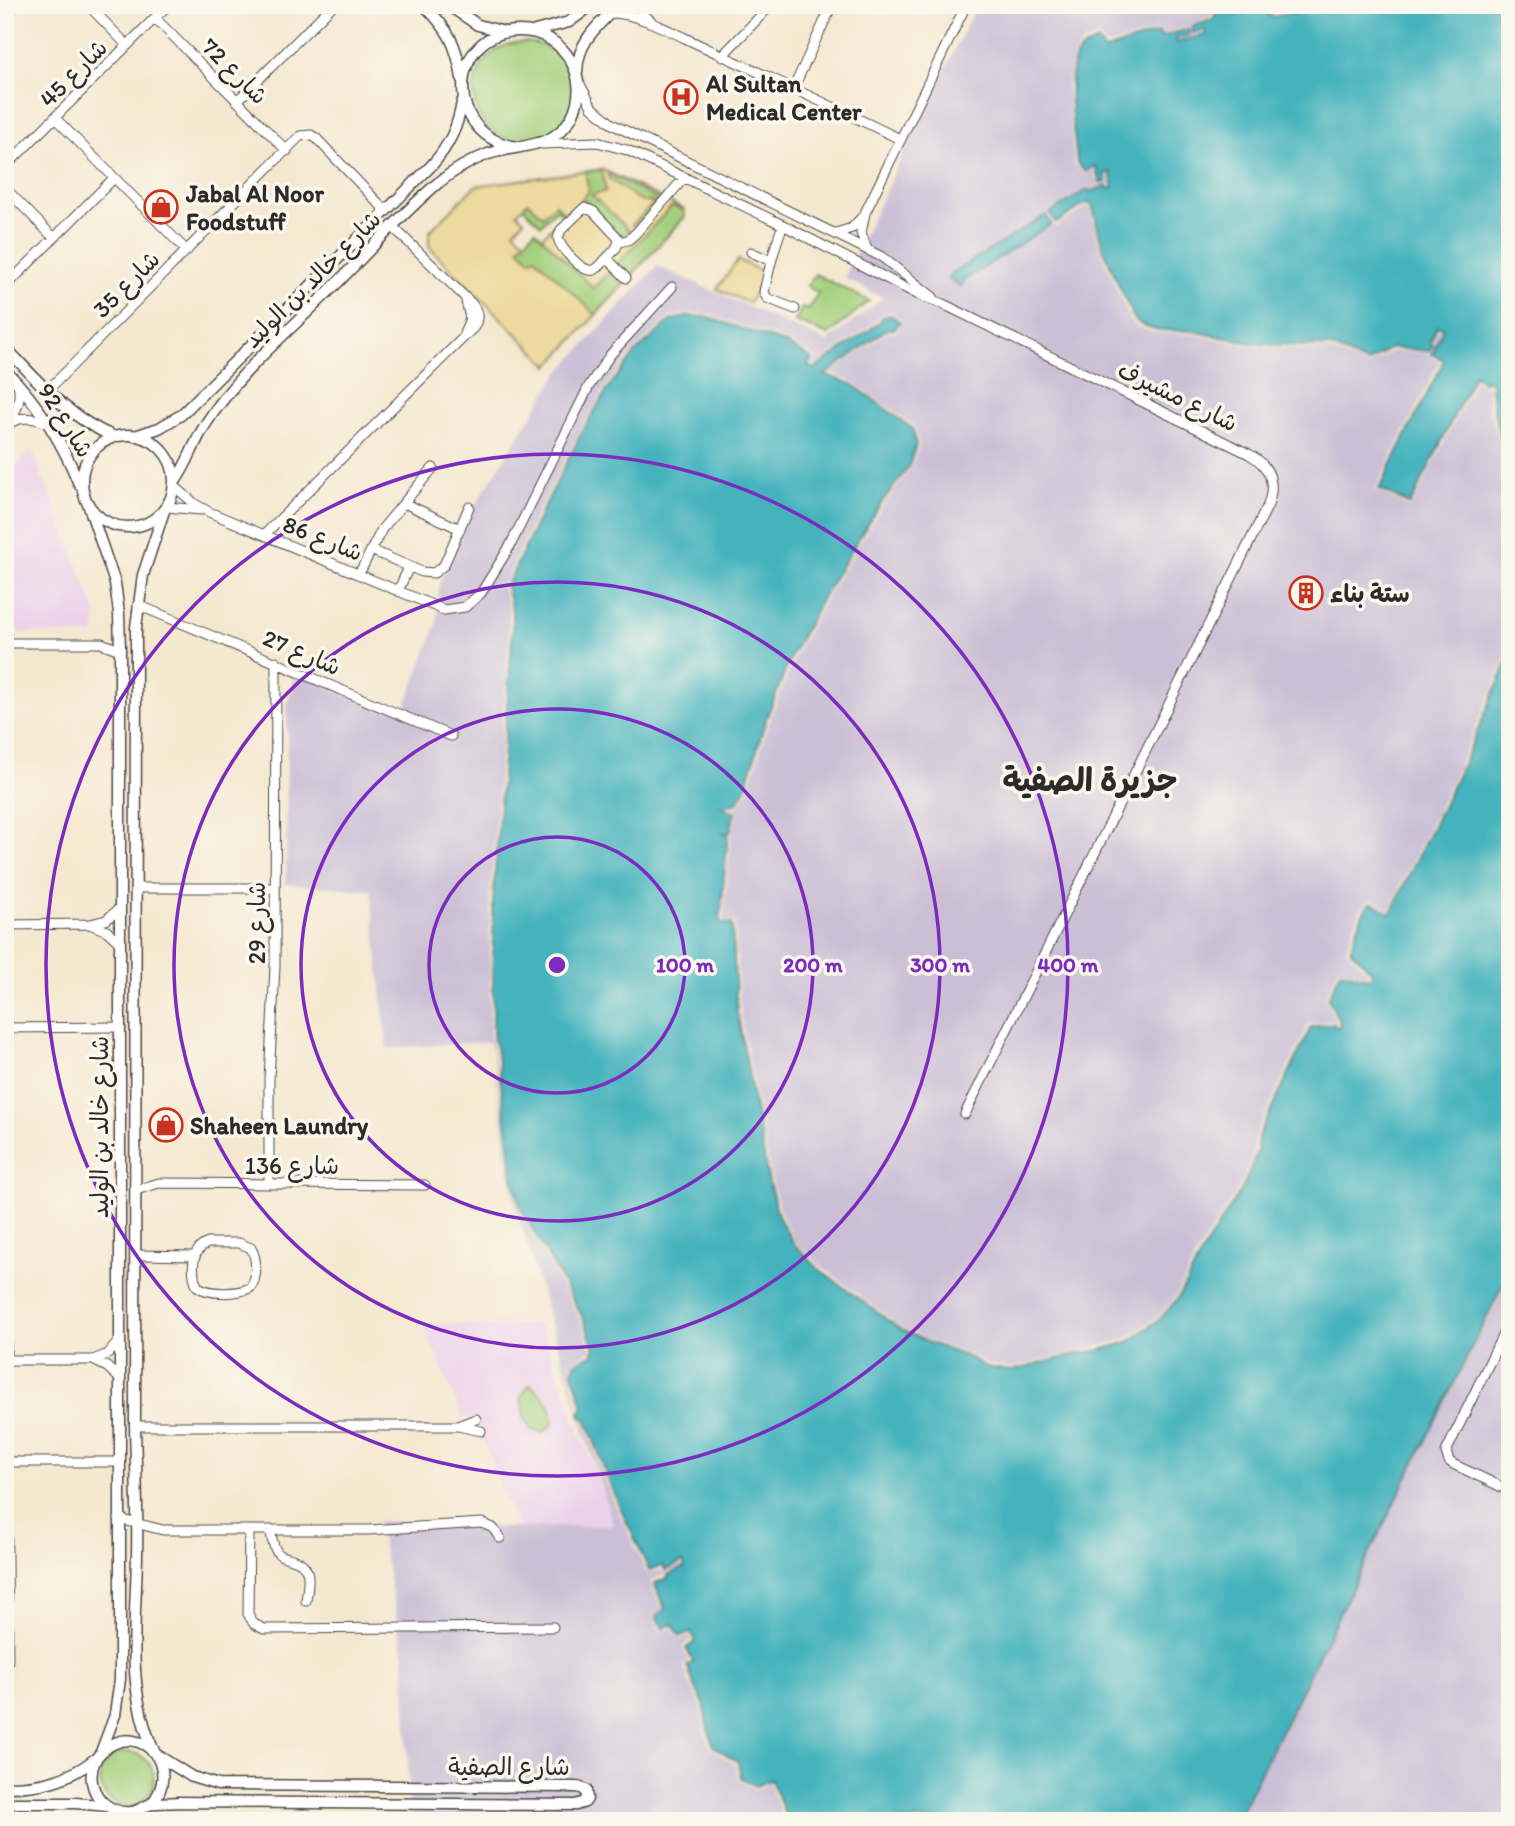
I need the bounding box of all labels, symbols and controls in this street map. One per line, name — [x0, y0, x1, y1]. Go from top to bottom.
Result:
street label: شارع 72 — [194, 32, 274, 112]
street label: شارع 45 — [33, 33, 115, 115]
place label: Al Sultan Medical Center — [705, 69, 862, 126]
hospital icon: Al Sultan Medical Center — [662, 78, 700, 116]
place label: Jabal Al Noor Foodstuff — [185, 179, 324, 236]
shop icon: Jabal Al Noor Foodstuff — [142, 188, 180, 226]
street label: شارع خالد بن الوليد — [237, 204, 389, 356]
street label: شارع 35 — [86, 244, 168, 326]
street label: شارع مشيرف — [1112, 355, 1243, 440]
street label: شارع 92 — [29, 377, 100, 464]
street label: شارع 86 — [278, 509, 367, 570]
building icon: ستة بناء — [1287, 574, 1325, 612]
place label: ستة بناء — [1330, 579, 1410, 608]
street label: شارع 27 — [257, 623, 345, 684]
district label: جزيرة الصفية — [1002, 761, 1178, 799]
street label: شارع 29 — [242, 882, 274, 964]
text: 100 m — [656, 952, 714, 977]
text: 200 m — [783, 952, 843, 977]
text: 300 m — [910, 952, 970, 977]
text: 400 m — [1038, 952, 1099, 977]
centre of rings — [545, 953, 569, 977]
street label: شارع خالد بن الوليد — [85, 1036, 117, 1218]
shop icon: Shaheen Laundry — [147, 1106, 185, 1144]
place label: Shaheen Laundry — [190, 1111, 369, 1141]
street label: شارع 136 — [245, 1151, 339, 1183]
street label: شارع الصفية — [448, 1752, 570, 1784]

